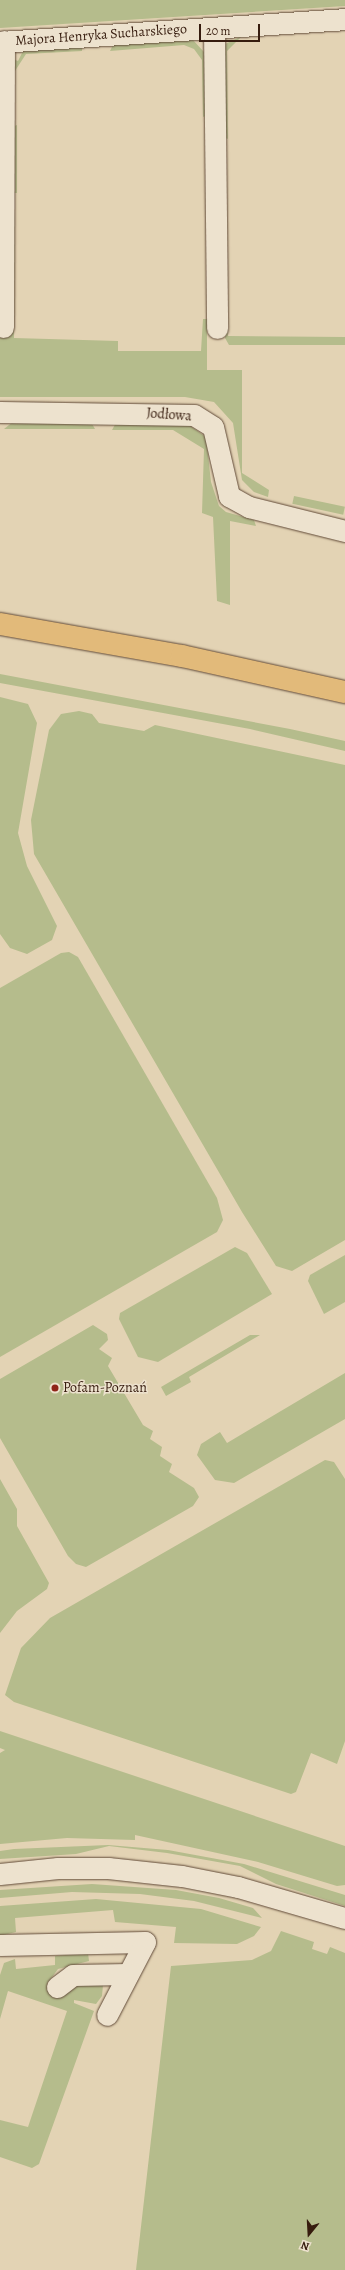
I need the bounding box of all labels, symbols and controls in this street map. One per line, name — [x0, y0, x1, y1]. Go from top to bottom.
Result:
scale bar — [201, 16, 262, 42]
street label: Majora Henryka Sucharskiego — [15, 21, 187, 49]
text: 20 m — [206, 23, 230, 39]
street label: Jodłowa — [146, 405, 192, 425]
place label: Pofam-Poznań — [63, 1380, 147, 1396]
marker: Pofam-Poznań — [50, 1383, 60, 1393]
north arrow — [289, 2214, 329, 2254]
text: N — [299, 2238, 311, 2254]

